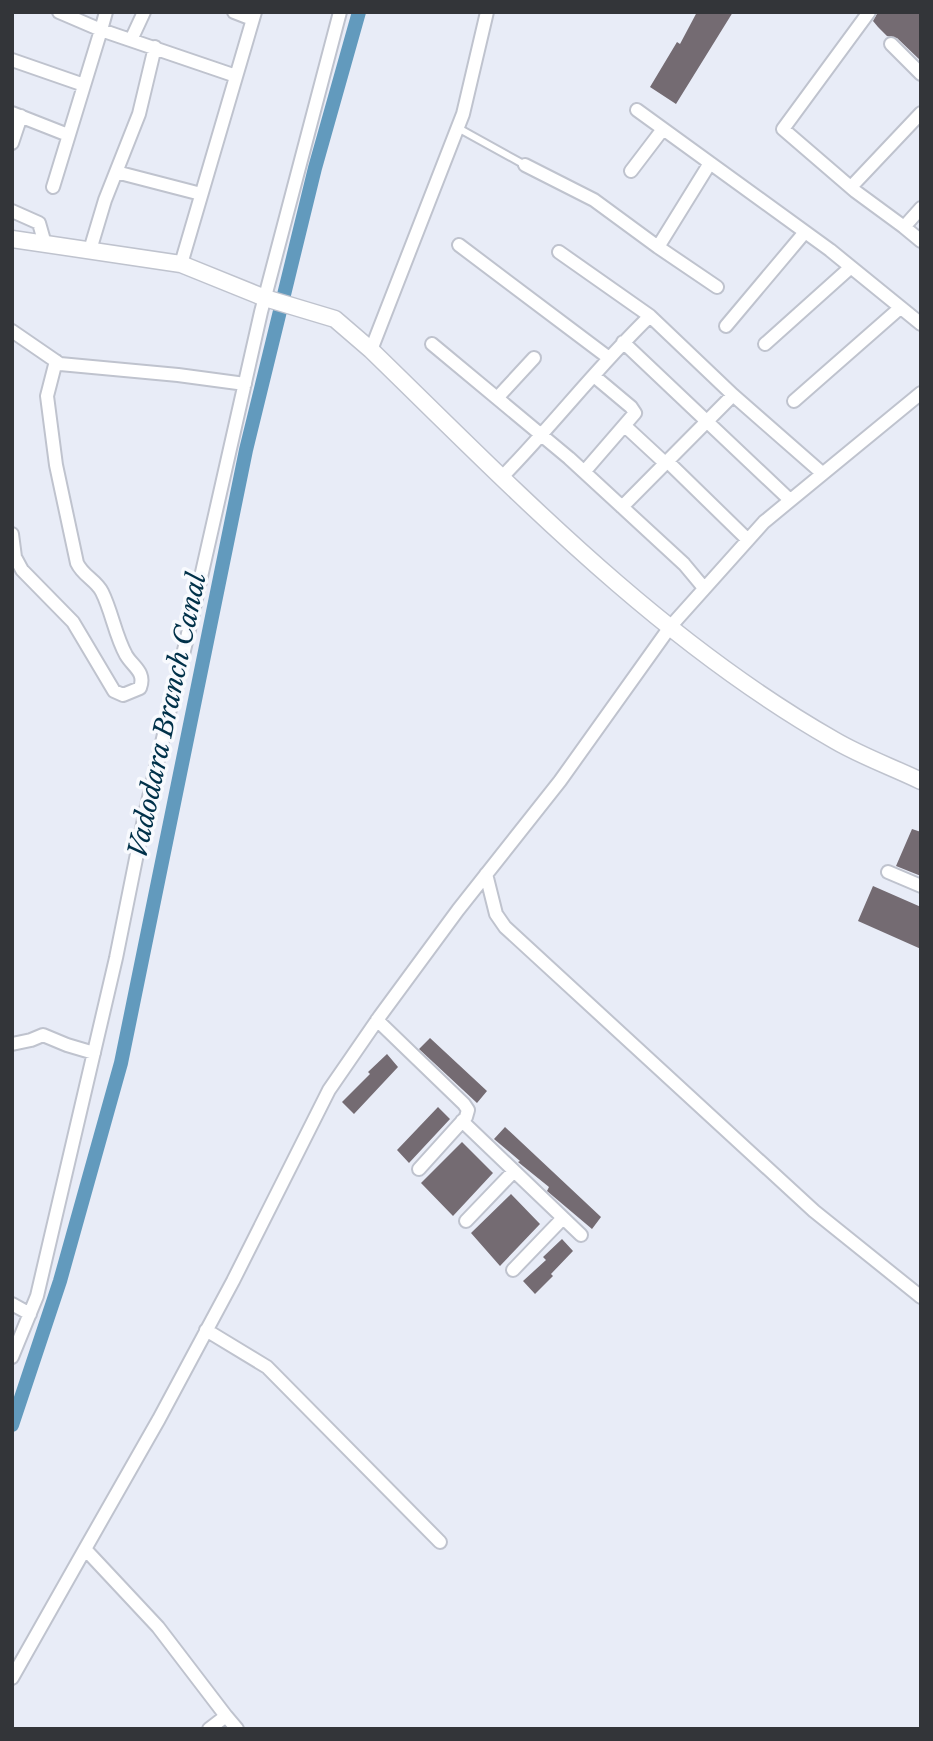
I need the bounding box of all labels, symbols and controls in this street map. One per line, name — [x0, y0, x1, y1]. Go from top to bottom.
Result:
water label: Vadodara Branch Canal — [121, 569, 213, 860]

